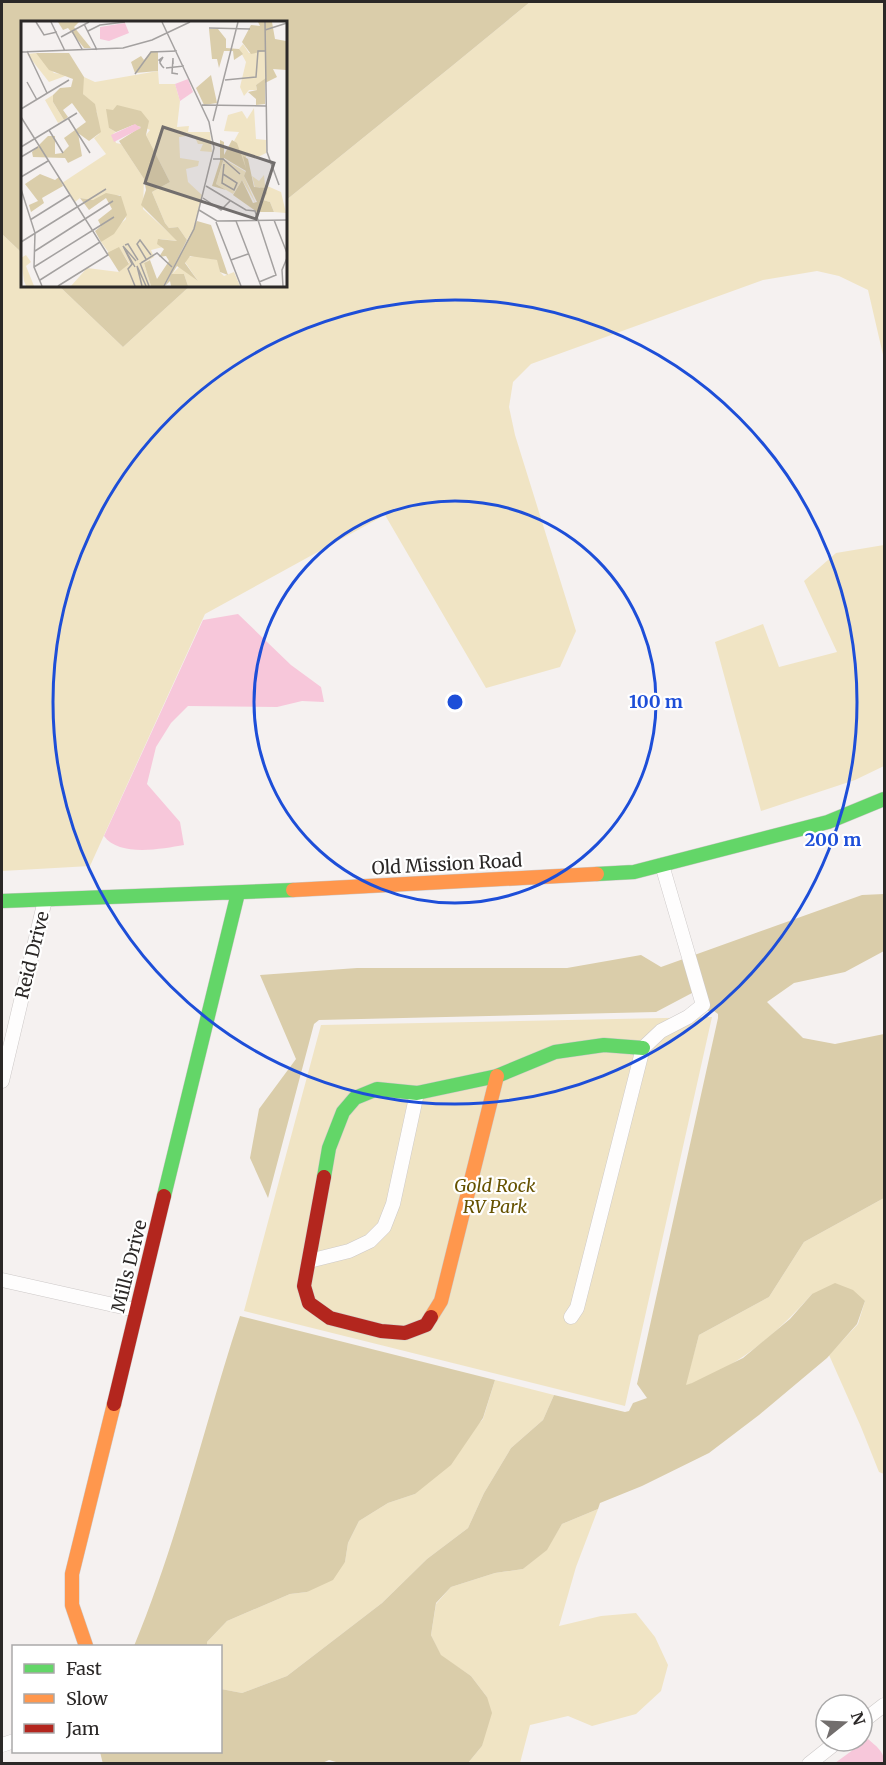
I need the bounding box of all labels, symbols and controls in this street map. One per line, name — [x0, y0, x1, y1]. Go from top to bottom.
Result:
inset map — [21, 21, 286, 286]
text: 100 m — [629, 690, 683, 713]
centre of rings — [445, 692, 465, 712]
text: 200 m — [805, 828, 861, 851]
street label: Old Mission Road — [371, 849, 523, 879]
street label: Reid Drive — [10, 909, 54, 1001]
park label: Gold Rock RV Park — [454, 1174, 536, 1218]
street label: Mills Drive — [106, 1217, 152, 1315]
legend — [12, 1645, 222, 1753]
text: Fast — [66, 1657, 102, 1680]
text: Slow — [66, 1687, 109, 1710]
north arrow — [814, 1693, 874, 1753]
text: N — [847, 1709, 870, 1728]
text: Jam — [65, 1717, 100, 1740]

